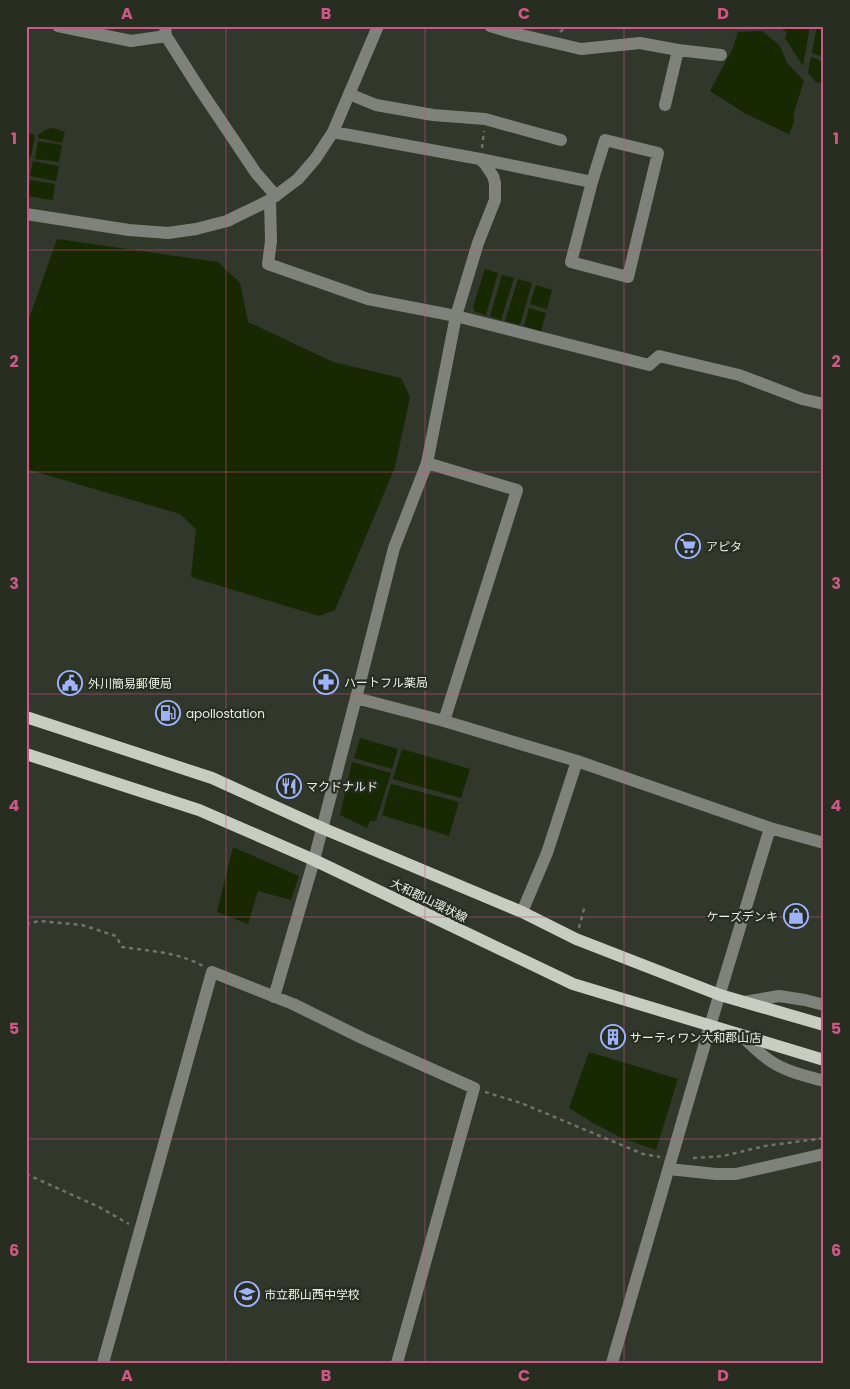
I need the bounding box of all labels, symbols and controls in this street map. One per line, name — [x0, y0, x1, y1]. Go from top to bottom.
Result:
text: A — [121, 2, 133, 25]
text: B — [321, 2, 331, 25]
text: C — [518, 2, 530, 25]
text: D — [717, 2, 729, 25]
text: 1 — [11, 127, 17, 150]
text: 1 — [833, 127, 839, 150]
text: 2 — [9, 350, 19, 373]
text: 2 — [831, 350, 841, 373]
supermarket icon: アピタ — [675, 533, 701, 559]
place label: アピタ — [706, 538, 742, 555]
text: 3 — [9, 572, 19, 595]
text: 3 — [831, 572, 841, 595]
pharmacy icon: ハートフル薬局 — [313, 669, 339, 695]
public building icon: 外川簡易郵便局 — [57, 670, 83, 696]
place label: ハートフル薬局 — [344, 674, 428, 691]
place label: 外川簡易郵便局 — [88, 675, 172, 692]
fuel station icon: apollostation — [155, 700, 181, 726]
place label: apollostation — [186, 705, 265, 722]
restaurant icon: マクドナルド — [276, 773, 302, 799]
place label: マクドナルド — [306, 778, 378, 795]
text: 4 — [9, 794, 20, 817]
text: 4 — [831, 794, 842, 817]
street label: 大和郡山環状線 — [388, 874, 470, 926]
shop icon: ケーズデンキ — [783, 903, 809, 929]
place label: ケーズデンキ — [707, 908, 778, 925]
text: 5 — [9, 1017, 19, 1040]
text: 5 — [831, 1017, 841, 1040]
building icon: サーティワン大和郡山店 — [600, 1024, 626, 1050]
place label: サーティワン大和郡山店 — [630, 1029, 761, 1046]
text: 6 — [9, 1239, 19, 1262]
text: 6 — [831, 1239, 841, 1262]
school or university icon: 市立郡山西中学校 — [234, 1281, 260, 1307]
place label: 市立郡山西中学校 — [264, 1286, 360, 1303]
text: A — [121, 1364, 133, 1387]
text: B — [321, 1364, 331, 1387]
text: C — [518, 1364, 530, 1387]
text: D — [717, 1364, 729, 1387]

